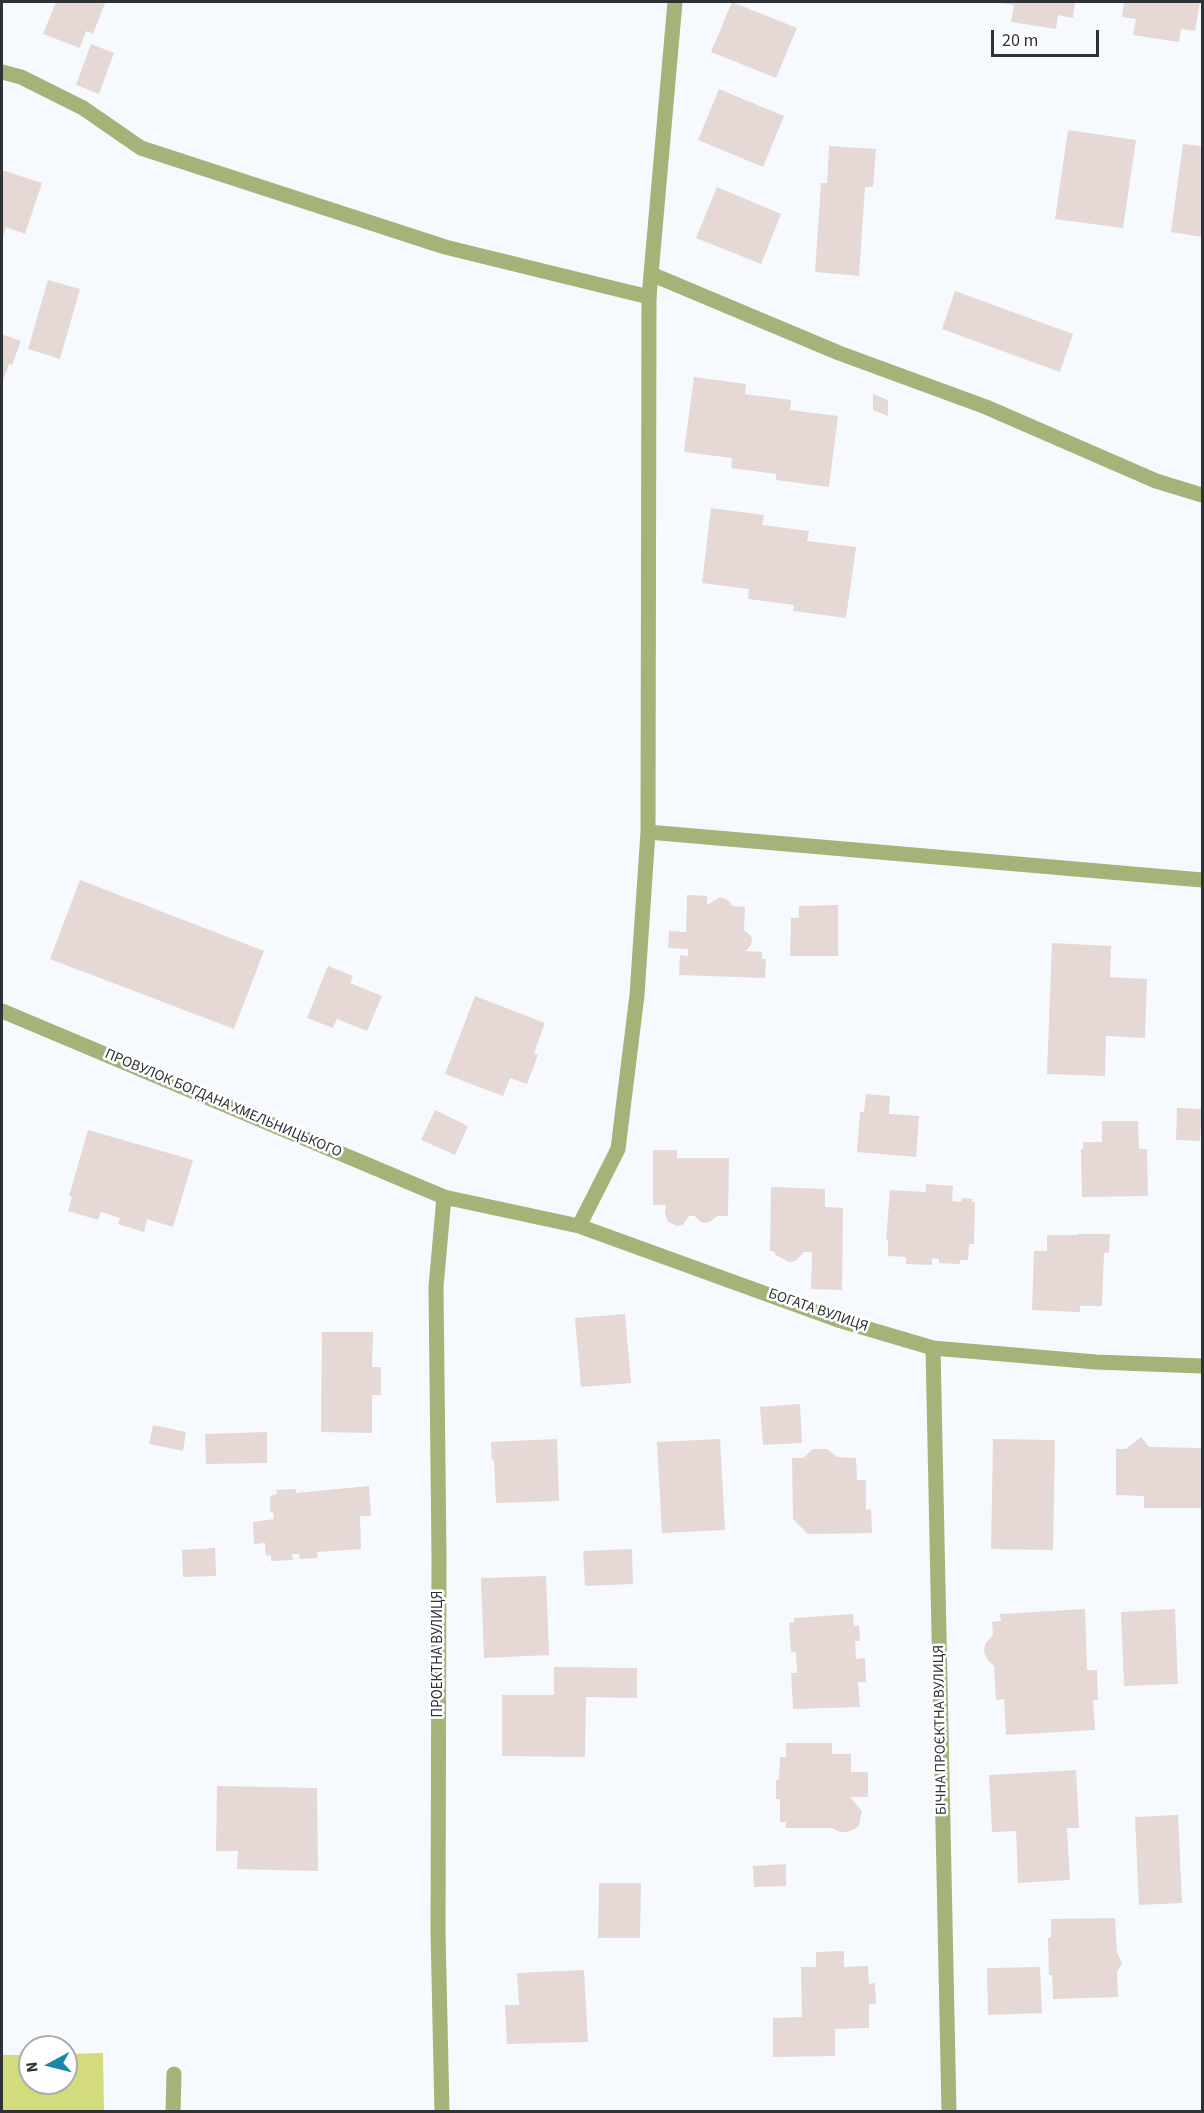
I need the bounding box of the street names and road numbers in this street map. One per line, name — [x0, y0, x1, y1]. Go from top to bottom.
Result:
street label: ПРОВУЛОК БОГДАНА ХМЕЛЬНИЦЬКОГО — [102, 1046, 344, 1162]
street label: БОГАТА ВУЛИЦЯ — [766, 1285, 870, 1337]
street label: ПРОЕКТНА ВУЛИЦЯ — [430, 1591, 448, 1717]
street label: БІЧНА ПРОЄКТНА ВУЛИЦЯ — [931, 1645, 951, 1815]

